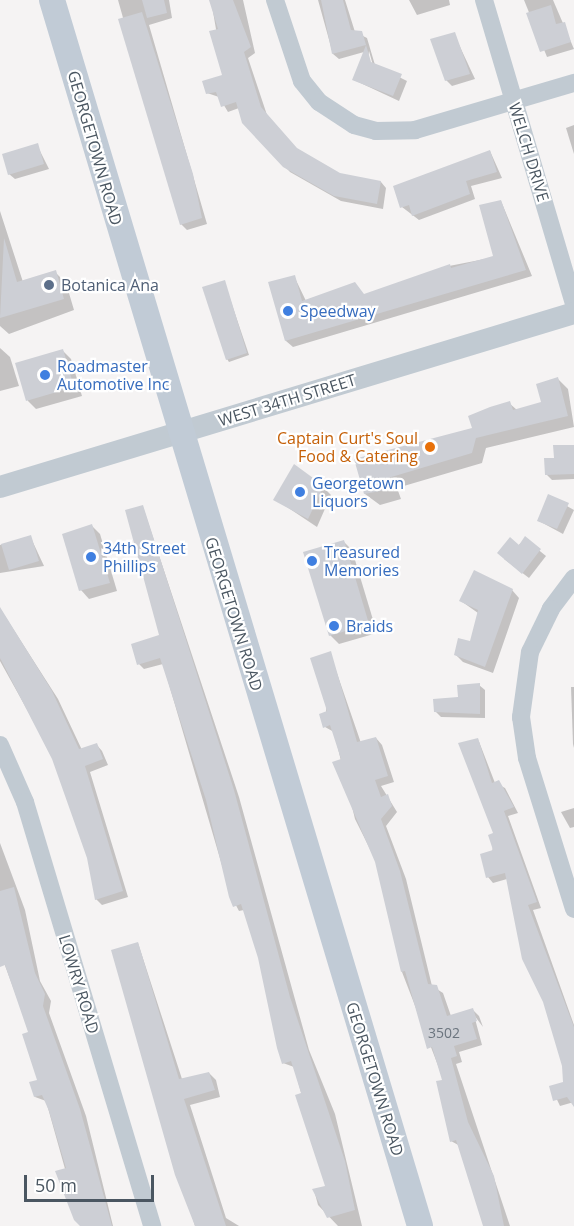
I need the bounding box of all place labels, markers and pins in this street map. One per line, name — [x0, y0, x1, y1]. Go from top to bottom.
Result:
place label: Botanica Ana — [61, 275, 159, 295]
marker: Botanica Ana — [42, 278, 56, 292]
place label: Speedway — [300, 301, 376, 321]
marker: Speedway — [281, 304, 295, 318]
place label: Roadmaster Automotive Inc — [57, 356, 170, 394]
marker: Roadmaster Automotive Inc — [38, 368, 52, 382]
place label: Captain Curt's Soul Food & Catering — [277, 428, 418, 466]
marker: Captain Curt's Soul Food & Catering — [423, 440, 437, 454]
place label: Georgetown Liquors — [312, 473, 404, 511]
marker: Georgetown Liquors — [293, 485, 307, 499]
place label: 34th Street Phillips — [103, 538, 186, 576]
place label: Treasured Memories — [324, 542, 400, 580]
marker: 34th Street Phillips — [84, 550, 98, 564]
marker: Treasured Memories — [305, 554, 319, 568]
place label: Braids — [346, 616, 393, 636]
marker: Braids — [327, 619, 341, 633]

